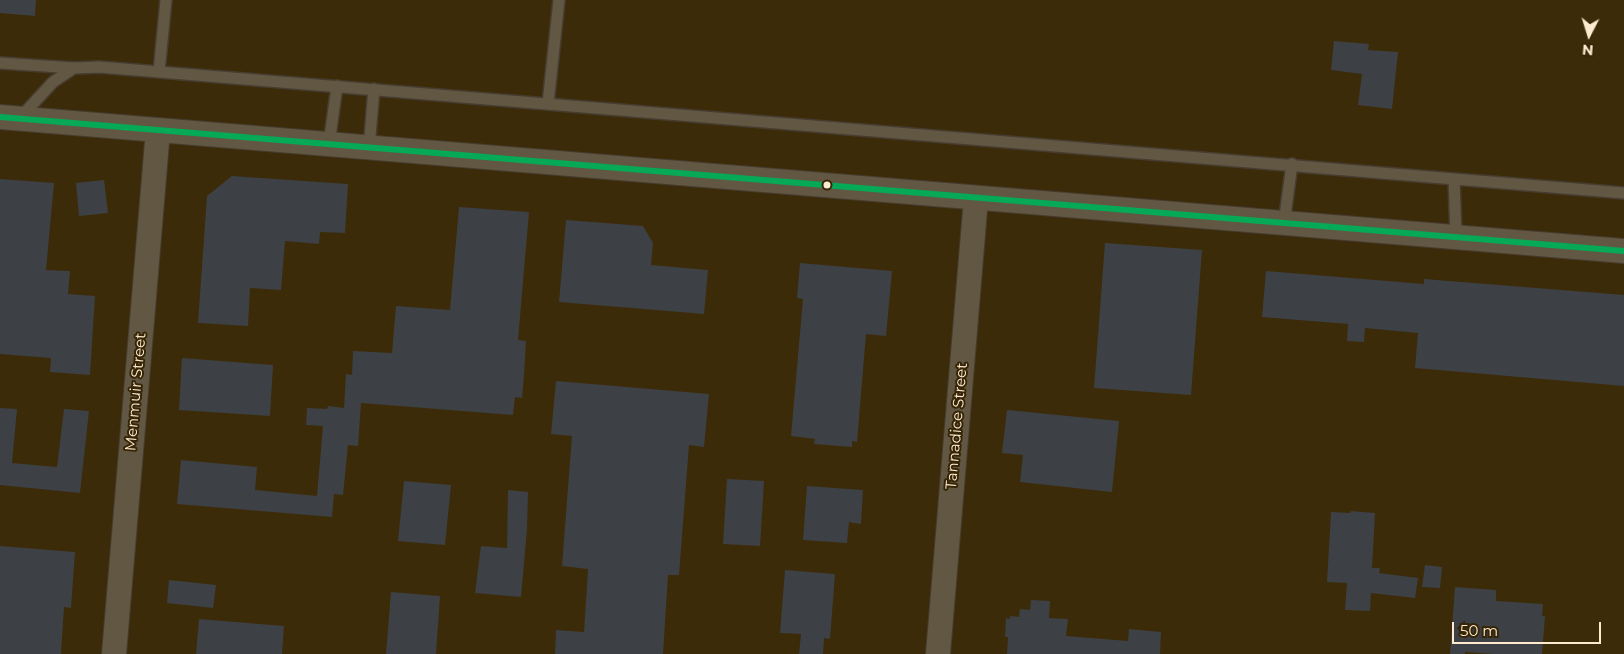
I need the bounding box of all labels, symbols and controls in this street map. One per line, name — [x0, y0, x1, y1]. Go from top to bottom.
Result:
north arrow — [1564, 10, 1614, 60]
text: N — [1581, 40, 1594, 59]
unlabelled marker — [822, 180, 832, 190]
street label: Menmuir Street — [122, 332, 150, 452]
street label: Tannadice Street — [942, 362, 972, 490]
scale bar — [1454, 612, 1603, 644]
text: 50 m — [1460, 621, 1498, 640]

